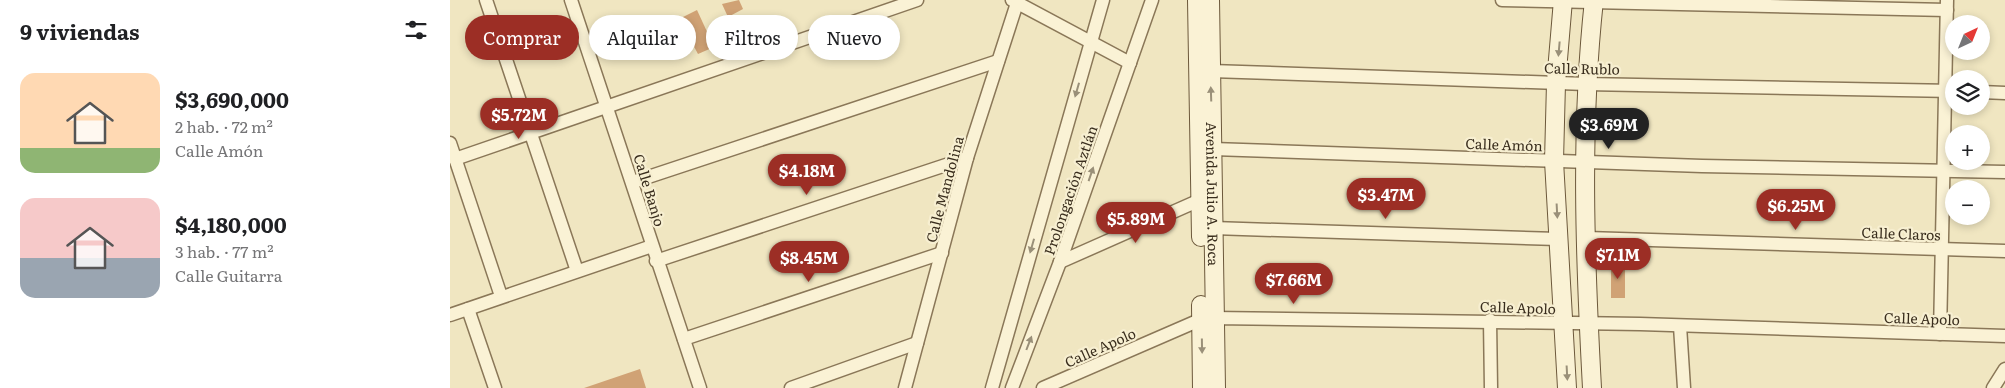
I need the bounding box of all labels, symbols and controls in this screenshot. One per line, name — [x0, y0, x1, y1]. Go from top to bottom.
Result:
text: 9 viviendas — [20, 15, 140, 46]
chip: Comprar — [465, 15, 579, 60]
chip: Alquilar — [589, 15, 696, 60]
chip: Filtros — [706, 15, 798, 60]
chip: Nuevo — [808, 15, 900, 60]
north arrow — [1945, 15, 1990, 60]
map controls — [1945, 15, 1990, 225]
icon: filters — [402, 16, 430, 44]
one-way arrow — [1554, 41, 1562, 57]
street label: Calle Rublo — [1544, 57, 1620, 79]
button: layers — [1945, 70, 1990, 115]
text: $3,690,000 — [175, 83, 289, 114]
one-way arrow — [1073, 83, 1081, 98]
one-way arrow — [1207, 86, 1215, 102]
icon: home — [60, 93, 120, 153]
pin: $5.72M — [478, 98, 560, 140]
text: $5.72M — [491, 102, 547, 126]
pin: $3.69M — [1568, 108, 1650, 150]
text: $3.69M — [1580, 112, 1638, 136]
text: 2 hab. · 72 m² — [175, 114, 273, 138]
street label: Avenida Julio A. Roca — [1202, 122, 1224, 267]
street label: Prolongación Aztlán — [1038, 123, 1102, 257]
button: + — [1945, 125, 1990, 170]
street label: Calle Mandolina — [920, 133, 968, 244]
street label: Calle Amón — [1465, 133, 1543, 155]
text: Calle Amón — [175, 138, 263, 162]
street label: Calle Banjo — [630, 151, 670, 229]
pin: $4.18M — [766, 154, 848, 196]
text: $4.18M — [779, 158, 835, 182]
one-way arrow — [1088, 166, 1095, 181]
pin: $3.47M — [1345, 178, 1427, 220]
button: − — [1945, 180, 1990, 225]
text: $3.47M — [1358, 182, 1414, 206]
pin: $6.25M — [1755, 188, 1837, 231]
text: $6.25M — [1767, 193, 1825, 217]
pin: $5.89M — [1095, 202, 1177, 244]
one-way arrow — [1553, 203, 1561, 219]
text: $5.89M — [1107, 206, 1165, 230]
text: $4,180,000 — [175, 208, 287, 239]
icon: home — [60, 218, 120, 278]
street label: Calle Claros — [1861, 222, 1941, 244]
pin: $7.1M — [1583, 238, 1653, 280]
text: 3 hab. · 77 m² — [175, 239, 274, 263]
one-way arrow — [1027, 239, 1035, 254]
pin: $8.45M — [768, 240, 850, 283]
text: $7.1M — [1596, 242, 1640, 266]
text: $8.45M — [780, 245, 838, 269]
pin: $7.66M — [1253, 262, 1335, 305]
text: Calle Guitarra — [175, 263, 282, 287]
text: $7.66M — [1266, 267, 1322, 291]
street label: Calle Apolo — [1480, 296, 1556, 318]
street label: Calle Apolo — [1884, 307, 1960, 329]
street label: Calle Apolo — [1061, 322, 1139, 372]
one-way arrow — [1026, 335, 1033, 350]
one-way arrow — [1198, 338, 1206, 354]
one-way arrow — [1563, 365, 1571, 381]

